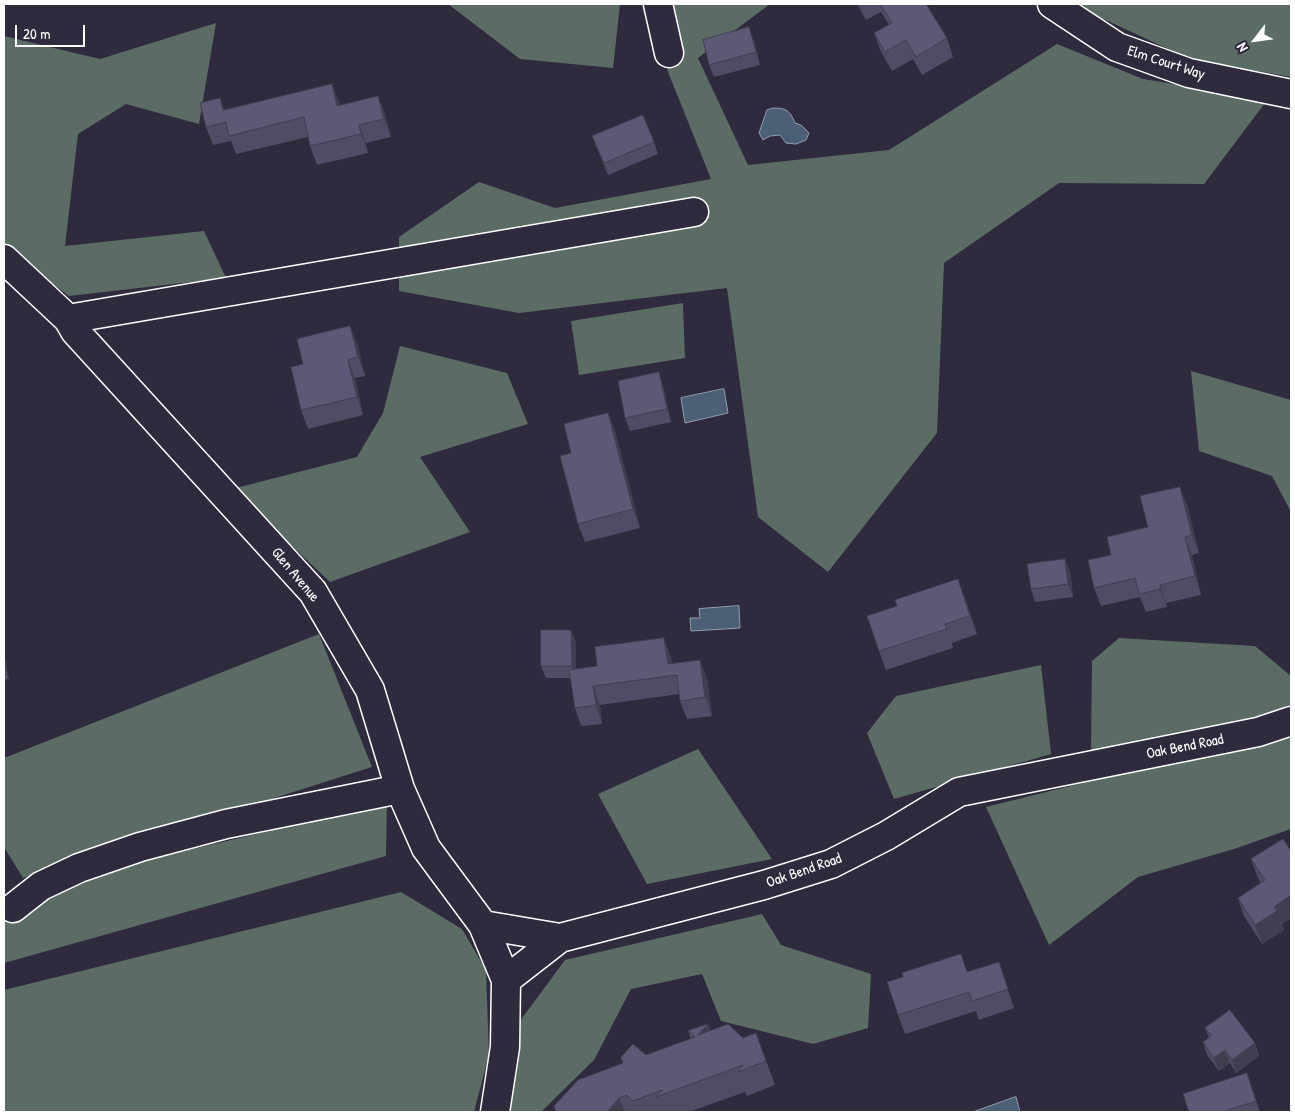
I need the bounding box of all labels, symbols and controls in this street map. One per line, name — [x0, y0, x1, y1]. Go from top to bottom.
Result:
scale bar — [18, 15, 88, 47]
north arrow — [1230, 15, 1280, 65]
text: 20 m — [23, 23, 50, 44]
text: N — [1231, 40, 1252, 56]
street label: Elm Court Way — [1125, 42, 1207, 84]
street label: Glen Avenue — [267, 544, 323, 606]
street label: Oak Bend Road — [1145, 731, 1225, 763]
street label: Oak Bend Road — [764, 850, 844, 892]

